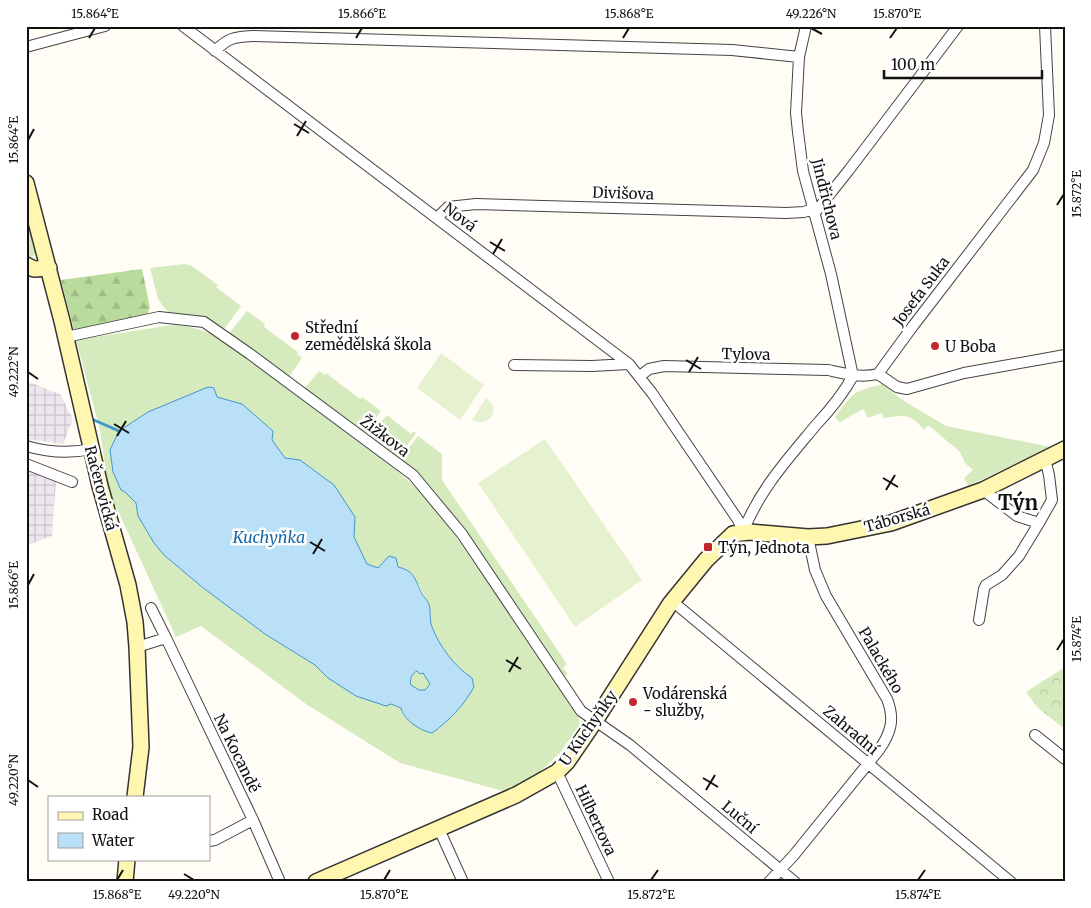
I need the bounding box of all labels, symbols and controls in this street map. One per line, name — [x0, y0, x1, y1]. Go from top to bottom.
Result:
text: 15.864°E — [71, 6, 119, 21]
text: 15.866°E — [338, 6, 386, 21]
text: 15.868°E — [605, 6, 654, 21]
text: 49.226°N — [786, 6, 837, 21]
text: 15.870°E — [873, 6, 921, 21]
scale bar — [884, 48, 1041, 80]
text: 100 m — [891, 55, 935, 74]
text: 15.864°E — [6, 116, 21, 164]
street label: Jindřichova — [807, 155, 846, 242]
text: 15.872°E — [1069, 170, 1084, 218]
street label: Divišova — [592, 182, 654, 204]
street label: Nová — [440, 198, 480, 236]
street label: Josefa Suka — [888, 253, 953, 330]
place label: Střední zemědělská škola — [305, 318, 431, 354]
marker: Střední zemědělská škola — [289, 330, 301, 342]
place label: U Boba — [945, 337, 996, 356]
marker: U Boba — [929, 340, 941, 352]
street label: Tylova — [721, 344, 771, 364]
text: 49.222°N — [6, 346, 21, 398]
street label: Žižkova — [357, 411, 414, 461]
street label: Račerovická — [81, 443, 121, 533]
district label: Týn — [998, 490, 1038, 515]
street label: Táborská — [862, 500, 932, 536]
water label: Kuchyňka — [232, 527, 305, 547]
place label: Týn, Jednota — [718, 538, 810, 557]
marker: Týn, Jednota — [702, 541, 714, 553]
text: 15.866°E — [6, 561, 21, 609]
text: 15.874°E — [1069, 616, 1084, 662]
street label: Palackého — [854, 624, 908, 697]
place label: Vodárenská - služby, — [642, 684, 727, 720]
street label: U Kuchyňky — [555, 686, 621, 770]
marker: Vodárenská - služby, — [627, 696, 639, 708]
street label: Zahradní — [819, 701, 883, 759]
street label: Na Kocandě — [210, 711, 264, 796]
text: 49.220°N — [6, 753, 21, 806]
street label: Hilbertova — [571, 782, 621, 858]
legend — [48, 796, 210, 860]
street label: Luční — [718, 797, 763, 838]
text: Road — [92, 805, 128, 824]
text: Water — [91, 831, 135, 850]
text: 15.868°E — [93, 887, 142, 902]
text: 49.220°N — [168, 887, 221, 902]
text: 15.870°E — [360, 887, 408, 902]
text: 15.872°E — [627, 887, 675, 902]
text: 15.874°E — [895, 887, 941, 902]

